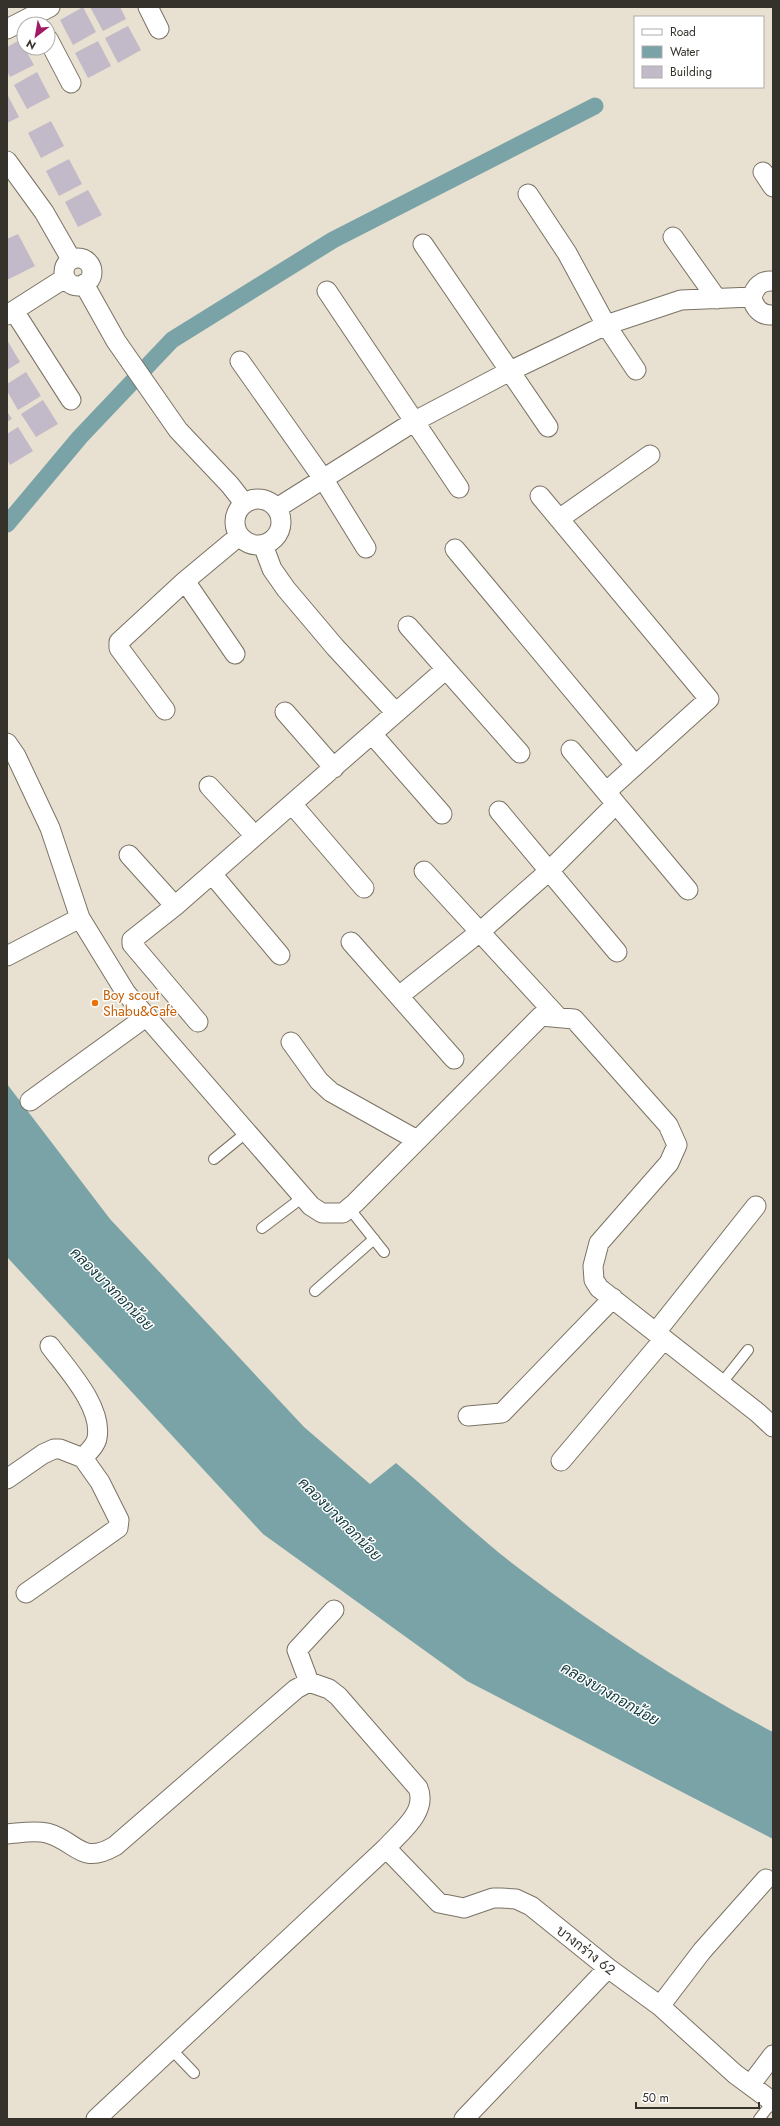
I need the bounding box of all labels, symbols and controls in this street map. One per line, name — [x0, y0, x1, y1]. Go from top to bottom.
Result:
north arrow — [16, 16, 56, 56]
legend — [634, 16, 764, 88]
text: Road — [670, 23, 696, 41]
text: N — [23, 35, 39, 54]
text: Water — [670, 43, 701, 61]
text: Building — [670, 63, 712, 81]
place label: Boy scout Shabu&Cafe — [103, 985, 177, 1021]
marker: Boy scout Shabu&Cafe — [90, 998, 100, 1008]
water label: คลองบางกอกน้อย — [65, 1242, 159, 1336]
water label: คลองบางกอกน้อย — [293, 1472, 387, 1566]
water label: คลองบางกอกน้อย — [557, 1657, 664, 1731]
street label: บางกร่าง 62 — [552, 1920, 620, 1980]
scale bar — [636, 2084, 759, 2110]
text: 50 m — [642, 2089, 669, 2107]

